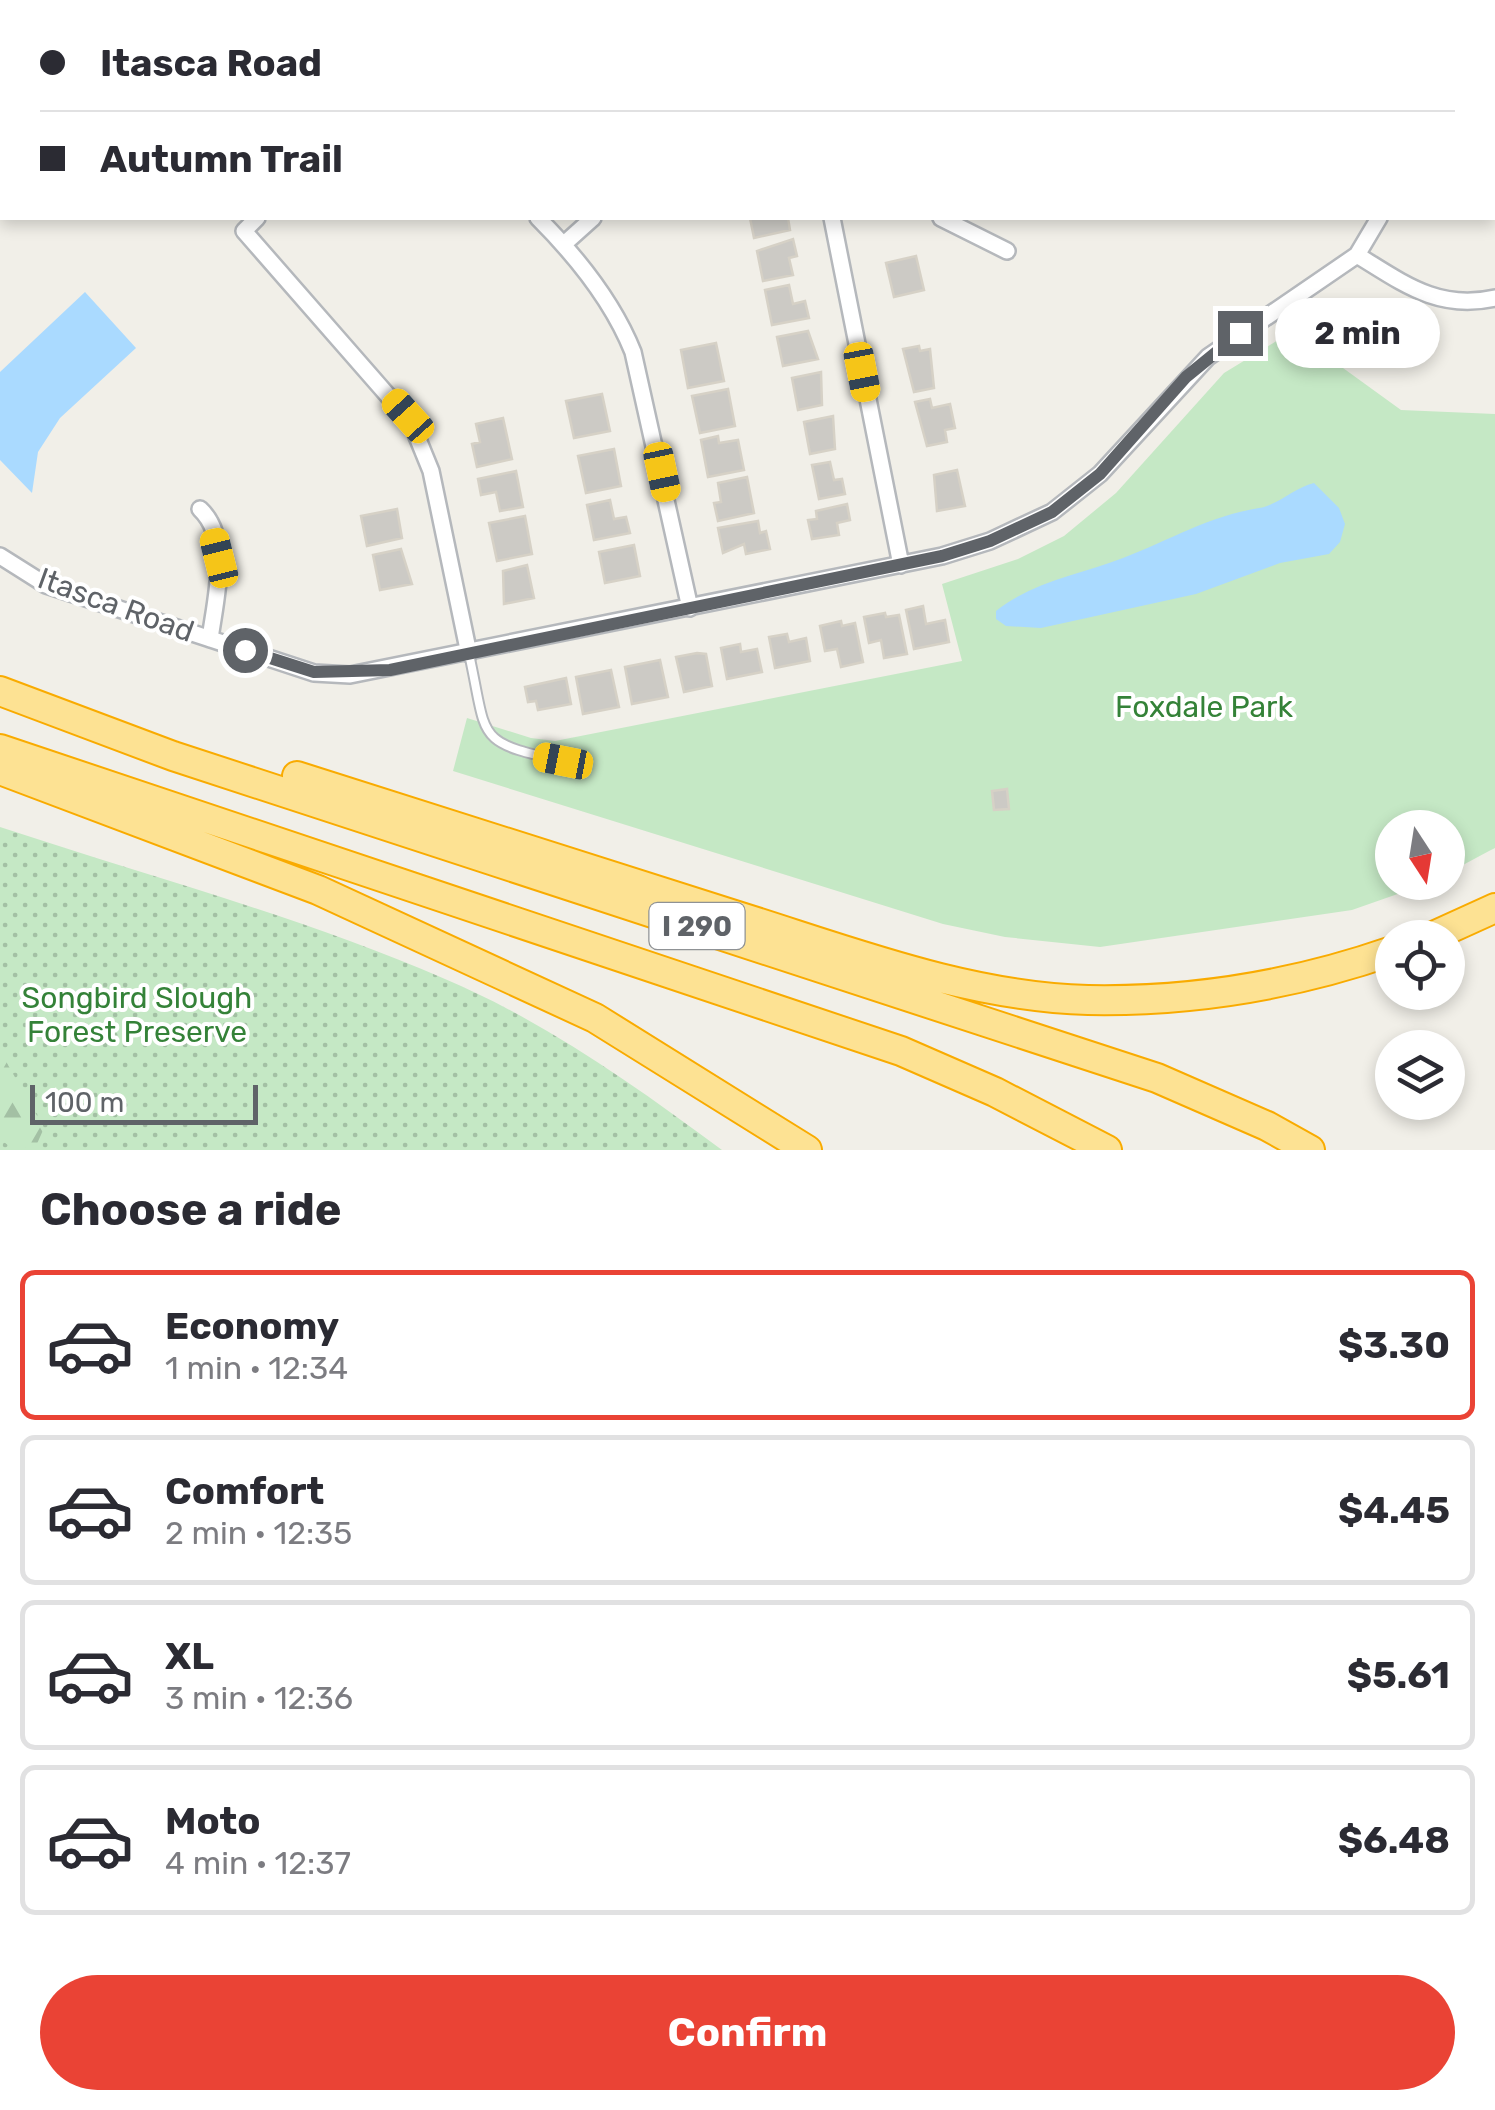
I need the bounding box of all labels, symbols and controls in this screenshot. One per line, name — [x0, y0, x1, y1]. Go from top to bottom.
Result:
text: Itasca Road — [100, 40, 322, 86]
text: Autumn Trail — [100, 136, 343, 182]
callout: 2 min — [1275, 298, 1440, 368]
route end — [1218, 311, 1263, 356]
text: 2 min — [1314, 314, 1401, 352]
car — [842, 340, 882, 404]
car — [377, 384, 439, 448]
car — [641, 440, 683, 504]
car — [197, 525, 241, 591]
street label: Itasca Road — [33, 560, 199, 650]
route start — [223, 628, 268, 673]
park label: Foxdale Park — [1115, 689, 1294, 725]
car — [531, 741, 595, 781]
north arrow — [1375, 810, 1465, 900]
map controls — [1375, 810, 1465, 1120]
road number: I 290 — [650, 903, 744, 949]
button: locate — [1375, 920, 1465, 1010]
park label: Songbird Slough Forest Preserve — [22, 980, 252, 1050]
button: layers — [1375, 1030, 1465, 1120]
scale bar — [30, 1080, 258, 1124]
text: 100 m — [45, 1086, 124, 1119]
text: Choose a ride — [40, 1183, 342, 1236]
icon: car — [45, 1300, 135, 1390]
text: Economy — [165, 1303, 339, 1349]
text: $3.30 — [1338, 1322, 1450, 1368]
text: 1 min · 12:34 — [165, 1349, 348, 1387]
icon: car — [45, 1465, 135, 1555]
text: Comfort — [165, 1468, 324, 1514]
text: $4.45 — [1338, 1487, 1450, 1533]
text: 2 min · 12:35 — [165, 1514, 352, 1552]
icon: car — [45, 1630, 135, 1720]
text: XL — [165, 1633, 214, 1679]
text: $5.61 — [1347, 1652, 1450, 1698]
text: 3 min · 12:36 — [165, 1679, 353, 1717]
icon: car — [45, 1795, 135, 1885]
text: Moto — [165, 1798, 261, 1844]
text: $6.48 — [1338, 1817, 1450, 1863]
text: 4 min · 12:37 — [165, 1844, 351, 1882]
button: Confirm — [40, 1975, 1455, 2090]

